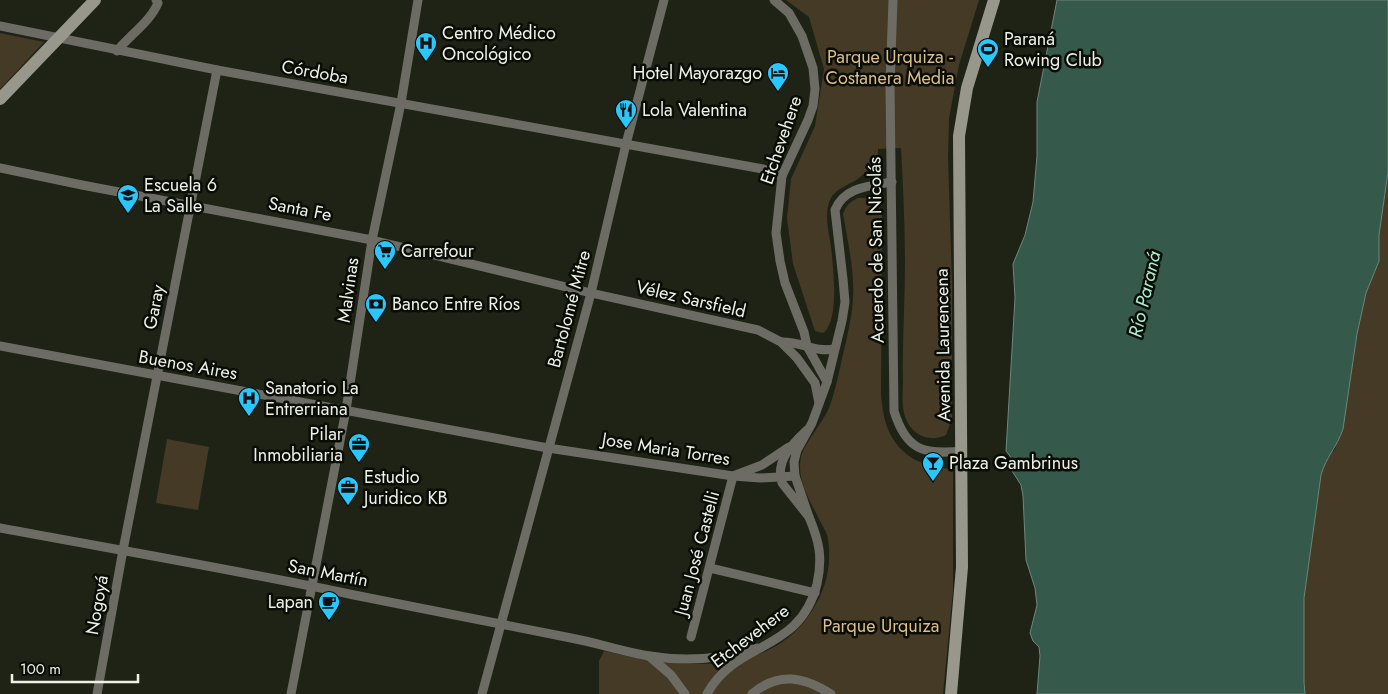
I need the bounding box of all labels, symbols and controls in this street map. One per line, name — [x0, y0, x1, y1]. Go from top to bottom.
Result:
place label: Centro Médico Oncológico — [442, 20, 556, 67]
place label: Paraná Rowing Club — [1004, 26, 1102, 73]
hospital icon: Centro Médico Oncológico — [414, 31, 438, 62]
sports icon: Paraná Rowing Club — [976, 37, 1000, 68]
park label: Parque Urquiza - Costanera Media — [826, 44, 954, 91]
street label: Córdoba — [280, 53, 350, 91]
place label: Hotel Mayorazgo — [633, 60, 762, 86]
hotel icon: Hotel Mayorazgo — [766, 61, 790, 92]
street label: Etchevehere — [754, 92, 808, 188]
place label: Lola Valentina — [642, 97, 747, 123]
restaurant icon: Lola Valentina — [614, 98, 638, 129]
street label: Acuerdo de San Nicolás — [861, 157, 891, 343]
place label: Escuela 6 La Salle — [144, 172, 217, 219]
school or university icon: Escuela 6 La Salle — [116, 183, 140, 214]
street label: Santa Fe — [266, 190, 334, 228]
place label: Carrefour — [401, 238, 475, 264]
supermarket icon: Carrefour — [373, 239, 397, 270]
street label: Bartolomé Mitre — [541, 247, 597, 371]
water label: Río Paraná — [1121, 248, 1168, 340]
street label: Malvinas — [331, 256, 365, 324]
street label: Avenida Laurencena — [929, 268, 957, 422]
street label: Vélez Sarsfield — [634, 274, 748, 324]
street label: Garay — [137, 282, 171, 332]
place label: Banco Entre Ríos — [392, 291, 520, 317]
bank icon: Banco Entre Ríos — [364, 292, 388, 323]
street label: Buenos Aires — [137, 344, 239, 386]
place label: Sanatorio La Entrerriana — [265, 375, 359, 422]
hospital icon: Sanatorio La Entrerriana — [237, 386, 261, 417]
place label: Pilar Inmobiliaria — [253, 421, 344, 468]
street label: Jose Maria Torres — [598, 426, 732, 472]
office icon: Pilar Inmobiliaria — [347, 432, 371, 463]
place label: Plaza Gambrinus — [949, 450, 1078, 476]
bar icon: Plaza Gambrinus — [921, 451, 945, 482]
place label: Estudio Juridico KB — [362, 464, 448, 511]
office icon: Estudio Juridico KB — [336, 475, 360, 506]
street label: Juan José Castelli — [667, 488, 726, 620]
street label: San Martín — [286, 552, 370, 594]
street label: Nogoyá — [79, 573, 115, 637]
place label: Lapan — [268, 589, 313, 615]
cafe icon: Lapan — [317, 590, 341, 621]
street label: Etchevehere — [705, 598, 795, 674]
park label: Parque Urquiza — [823, 613, 939, 639]
scale bar — [12, 652, 139, 684]
text: 100 m — [20, 658, 61, 680]

